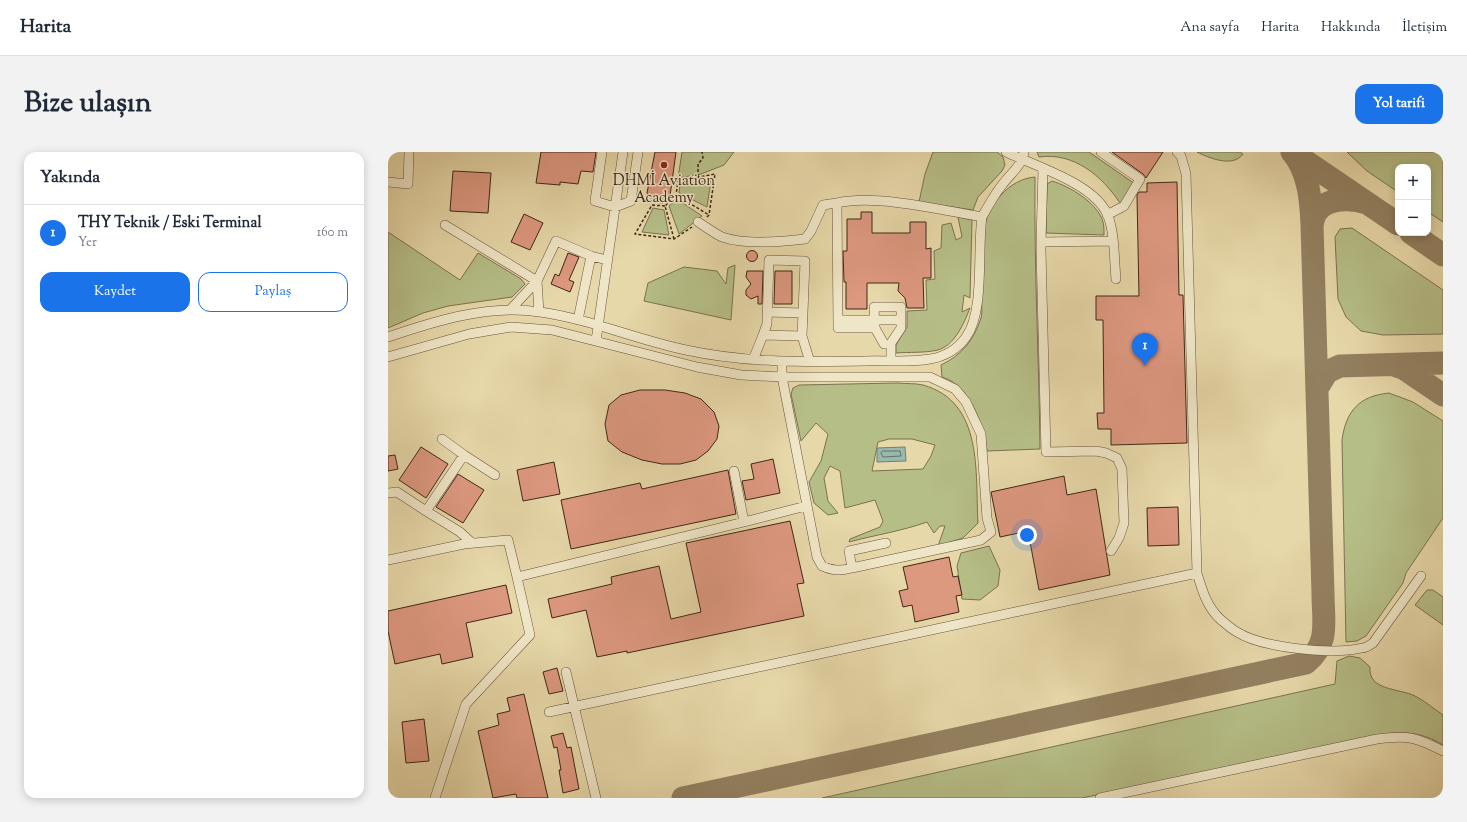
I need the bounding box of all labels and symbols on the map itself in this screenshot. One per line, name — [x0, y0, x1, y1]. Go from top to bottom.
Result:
marker: DHMİ Aviation Academy — [659, 160, 669, 170]
place label: DHMİ Aviation Academy — [613, 170, 715, 209]
pin: 1 — [1132, 333, 1158, 366]
your location — [1017, 525, 1037, 545]

